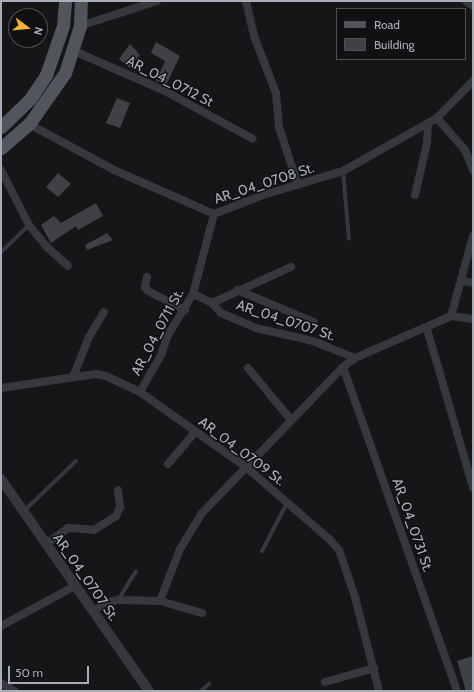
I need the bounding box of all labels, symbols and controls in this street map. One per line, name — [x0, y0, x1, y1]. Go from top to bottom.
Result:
north arrow — [8, 8, 48, 48]
legend — [336, 8, 466, 60]
text: Road — [374, 17, 400, 32]
text: N — [31, 25, 46, 37]
text: Building — [374, 37, 415, 52]
street label: AR_04_0712 St — [124, 52, 216, 110]
street label: AR_04_0708 St. — [212, 159, 316, 207]
street label: AR_04_0711 St. — [127, 286, 187, 378]
street label: AR_04_0707 St. — [235, 296, 337, 344]
street label: AR_04_0709 St. — [196, 413, 288, 489]
street label: AR_04_0731 St. — [389, 476, 437, 574]
street label: AR_04_0707 St. — [50, 530, 122, 624]
scale bar — [10, 658, 91, 684]
text: 50 m — [15, 665, 43, 680]

